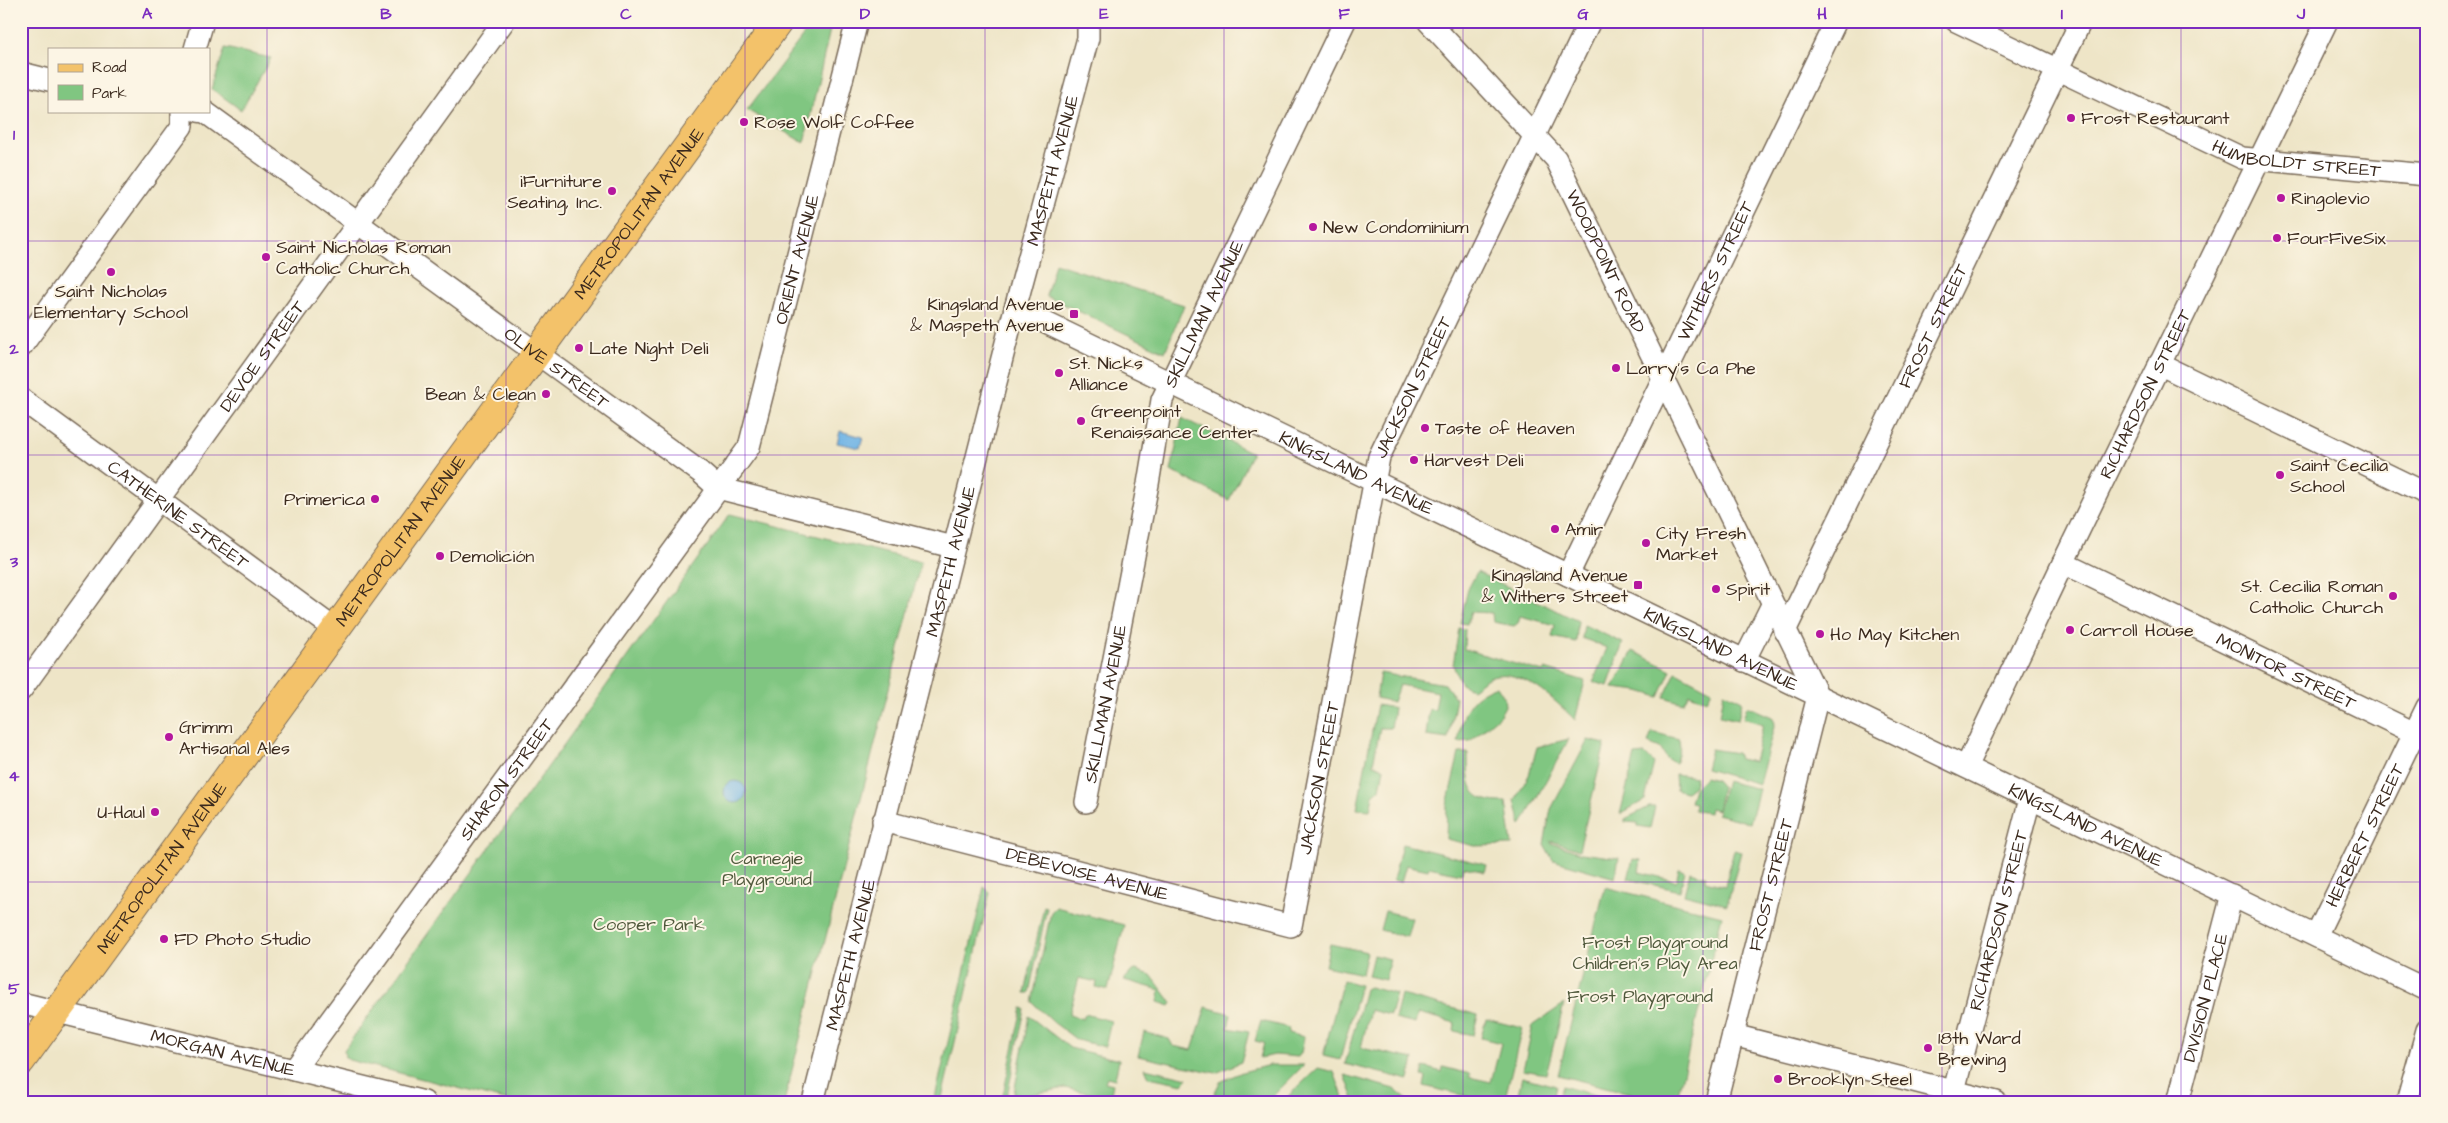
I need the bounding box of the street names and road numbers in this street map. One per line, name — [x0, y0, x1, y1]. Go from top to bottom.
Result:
street label: MASPETH AVENUE — [1020, 92, 1085, 248]
street label: METROPOLITAN AVENUE — [568, 122, 710, 304]
street label: HUMBOLDT STREET — [2208, 133, 2383, 183]
street label: WOODPOINT ROAD — [1560, 185, 1652, 338]
street label: ORIENT AVENUE — [768, 191, 825, 327]
street label: WITHERS STREET — [1671, 196, 1760, 345]
street label: SKILLMAN AVENUE — [1157, 236, 1250, 391]
street label: FROST STREET — [1892, 259, 1974, 392]
street label: DEVOE STREET — [213, 295, 311, 417]
street label: RICHARDSON STREET — [2093, 304, 2198, 483]
street label: JACKSON STREET — [1368, 311, 1458, 462]
street label: OLIVE STREET — [499, 321, 615, 415]
street label: KINGSLAND AVENUE — [1275, 425, 1438, 521]
street label: METROPOLITAN AVENUE — [329, 449, 472, 632]
street label: CATHERINE STREET — [102, 454, 255, 575]
street label: MASPETH AVENUE — [919, 483, 982, 639]
street label: KINGSLAND AVENUE — [1640, 601, 1803, 697]
street label: SKILLMAN AVENUE — [1077, 622, 1133, 785]
street label: MONITOR STREET — [2212, 627, 2361, 716]
street label: JACKSON STREET — [1292, 699, 1346, 856]
street label: SHARON STREET — [453, 712, 560, 845]
street label: HERBERT STREET — [2319, 758, 2411, 911]
street label: METROPOLITAN AVENUE — [91, 776, 233, 959]
street label: KINGSLAND AVENUE — [2004, 777, 2167, 873]
street label: FROST STREET — [1742, 815, 1799, 954]
street label: RICHARDSON STREET — [1963, 826, 2034, 1013]
street label: DEBEVOISE AVENUE — [1003, 841, 1172, 907]
street label: MASPETH AVENUE — [819, 876, 882, 1033]
street label: DIVISION PLACE — [2176, 930, 2234, 1065]
street label: MORGAN AVENUE — [148, 1023, 298, 1082]

